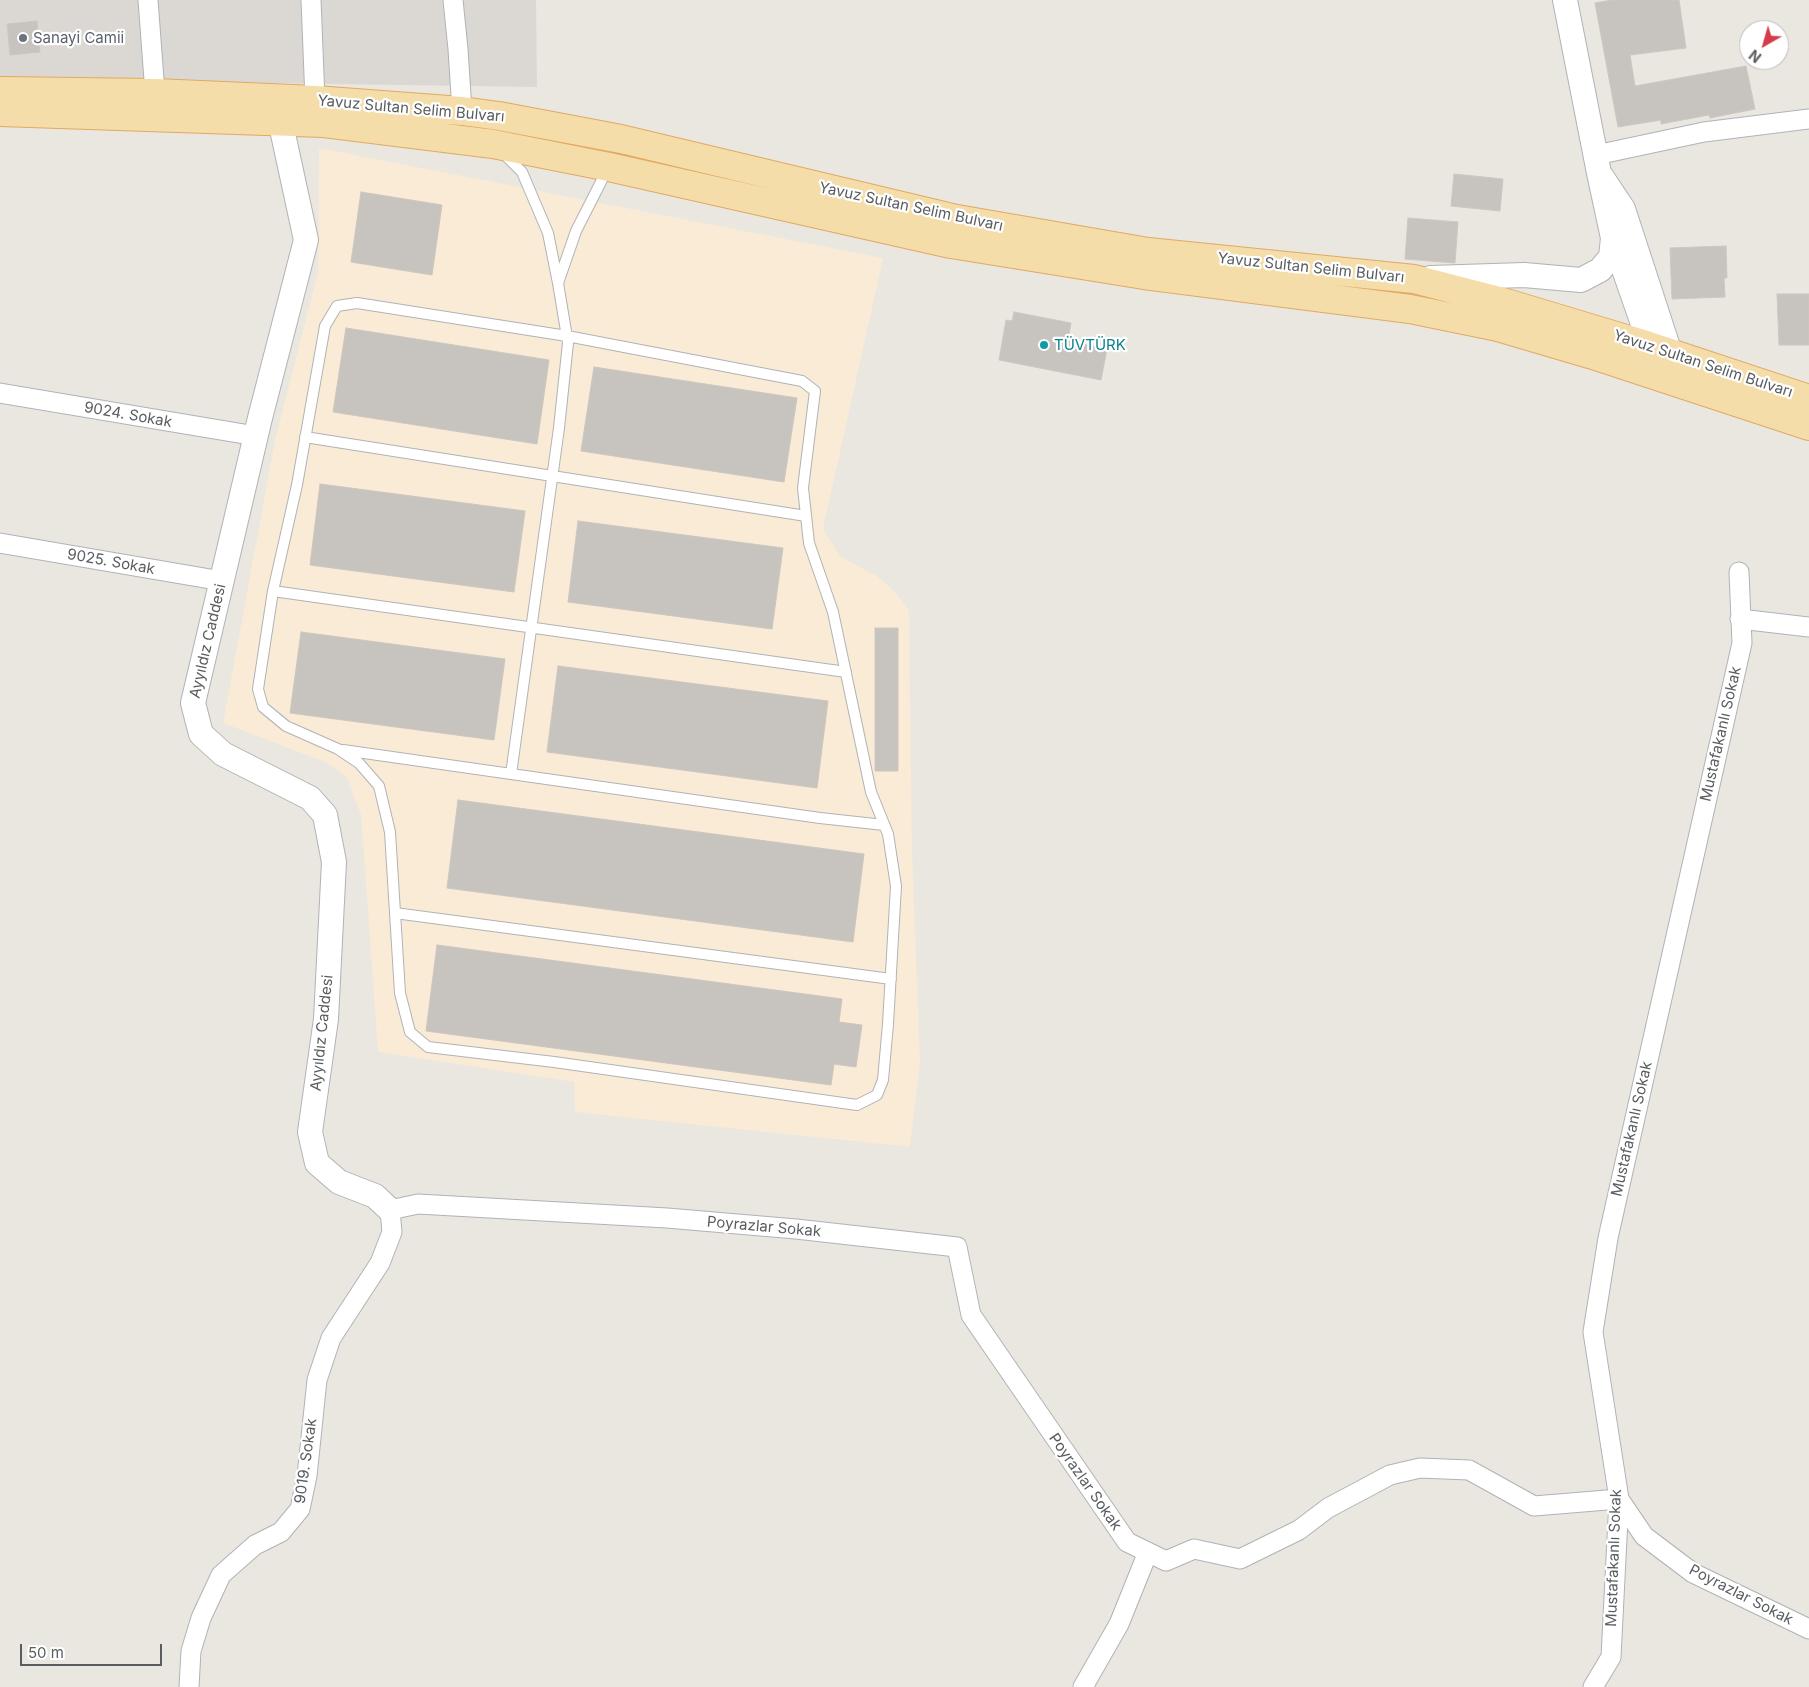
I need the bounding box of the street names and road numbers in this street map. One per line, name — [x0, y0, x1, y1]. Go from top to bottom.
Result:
street label: Yavuz Sultan Selim Bulvarı — [317, 92, 505, 126]
street label: Yavuz Sultan Selim Bulvarı — [817, 179, 1005, 235]
street label: Yavuz Sultan Selim Bulvarı — [1217, 249, 1405, 287]
street label: Yavuz Sultan Selim Bulvarı — [1611, 326, 1795, 402]
street label: 9024. Sokak — [83, 398, 173, 432]
street label: 9025. Sokak — [66, 545, 156, 579]
street label: Ayyıldız Caddesi — [186, 582, 230, 700]
street label: Mustafakanlı Sokak — [1697, 665, 1745, 803]
street label: Ayyıldız Caddesi — [307, 974, 337, 1092]
street label: Mustafakanlı Sokak — [1608, 1060, 1656, 1198]
street label: Poyrazlar Sokak — [706, 1213, 822, 1241]
street label: 9019. Sokak — [291, 1417, 321, 1505]
street label: Poyrazlar Sokak — [1045, 1430, 1125, 1534]
street label: Mustafakanlı Sokak — [1603, 1489, 1625, 1627]
street label: Poyrazlar Sokak — [1686, 1561, 1796, 1629]

